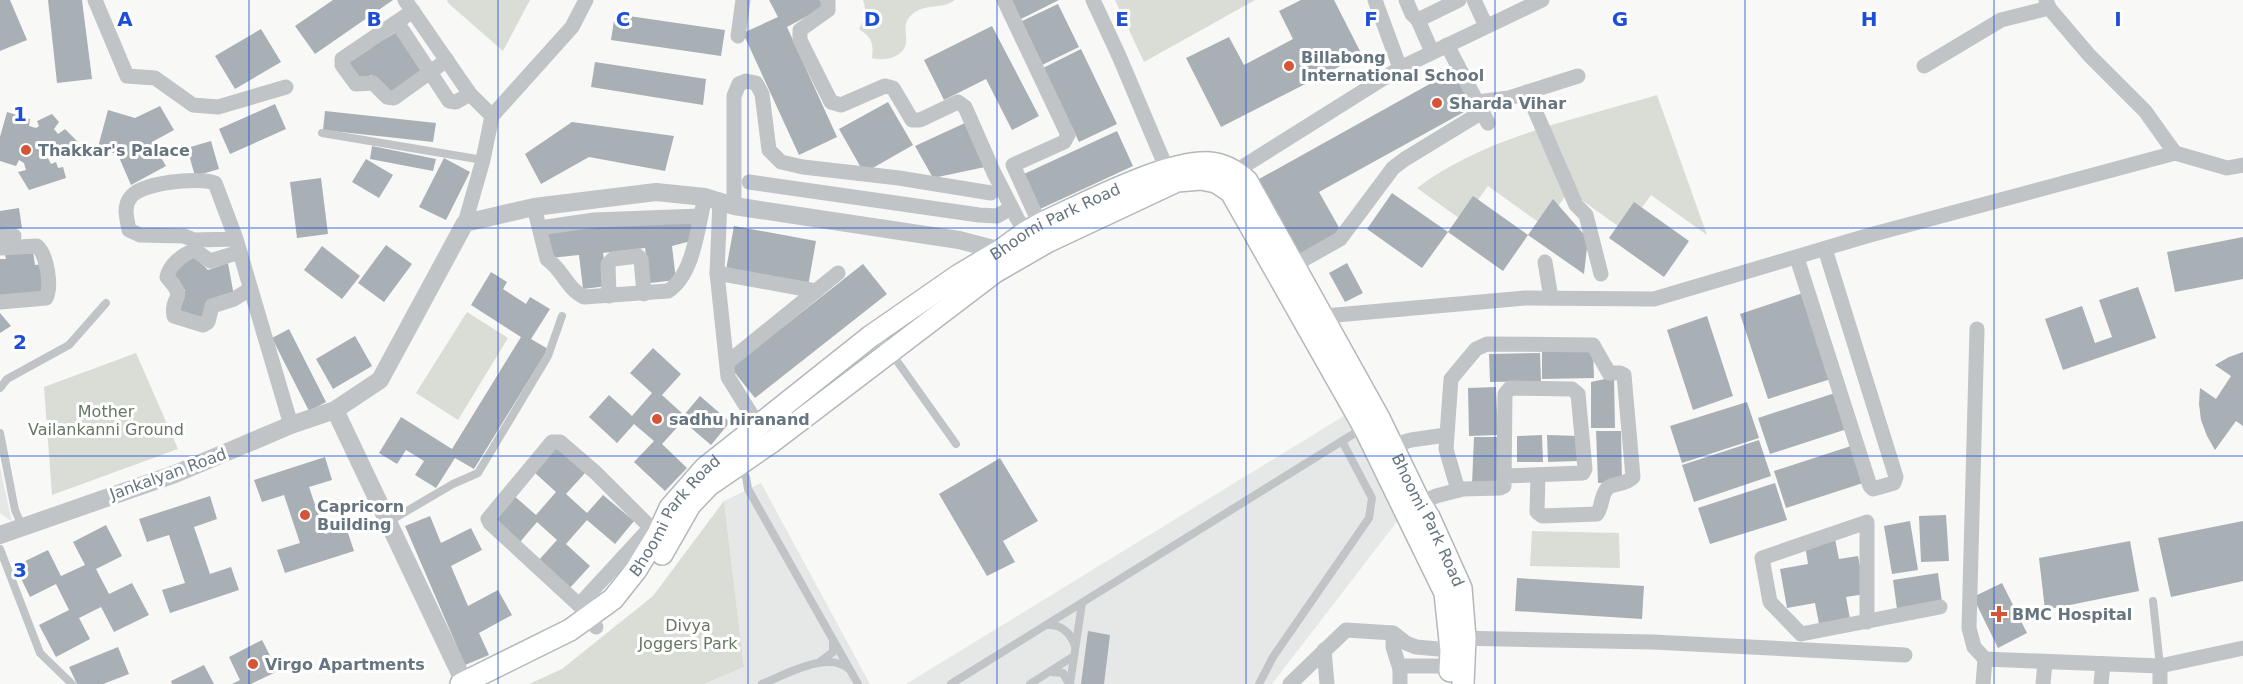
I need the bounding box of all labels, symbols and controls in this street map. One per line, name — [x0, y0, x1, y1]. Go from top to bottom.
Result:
text: A — [117, 7, 133, 31]
text: B — [366, 7, 382, 31]
text: C — [616, 7, 630, 31]
text: D — [864, 7, 880, 31]
text: E — [1115, 7, 1129, 31]
text: F — [1364, 7, 1378, 31]
text: G — [1612, 7, 1628, 31]
text: H — [1861, 7, 1877, 31]
text: I — [2114, 7, 2122, 31]
place label: Billabong International School — [1301, 48, 1484, 85]
marker: Billabong International School — [1282, 59, 1296, 73]
place label: Sharda Vihar — [1449, 94, 1566, 113]
marker: Sharda Vihar — [1430, 96, 1444, 110]
text: 1 — [13, 102, 27, 126]
place label: Thakkar's Palace — [38, 141, 190, 160]
marker: Thakkar's Palace — [19, 143, 33, 157]
street label: Bhoomi Park Road — [986, 179, 1123, 264]
text: 2 — [13, 330, 27, 354]
park label: Mother Vailankanni Ground — [28, 402, 184, 439]
place label: sadhu hiranand — [669, 410, 810, 429]
marker: sadhu hiranand — [650, 412, 664, 426]
street label: Jankalyan Road — [106, 444, 229, 504]
street label: Bhoomi Park Road — [625, 450, 724, 580]
street label: Bhoomi Park Road — [1388, 450, 1469, 589]
place label: Capricorn Building — [317, 497, 404, 534]
marker: Capricorn Building — [298, 508, 312, 522]
text: 3 — [13, 558, 27, 582]
marker: BMC Hospital — [1990, 605, 2008, 623]
place label: BMC Hospital — [2012, 605, 2132, 624]
park label: Divya Joggers Park — [637, 616, 738, 653]
place label: Virgo Apartments — [265, 655, 425, 674]
marker: Virgo Apartments — [246, 657, 260, 671]

